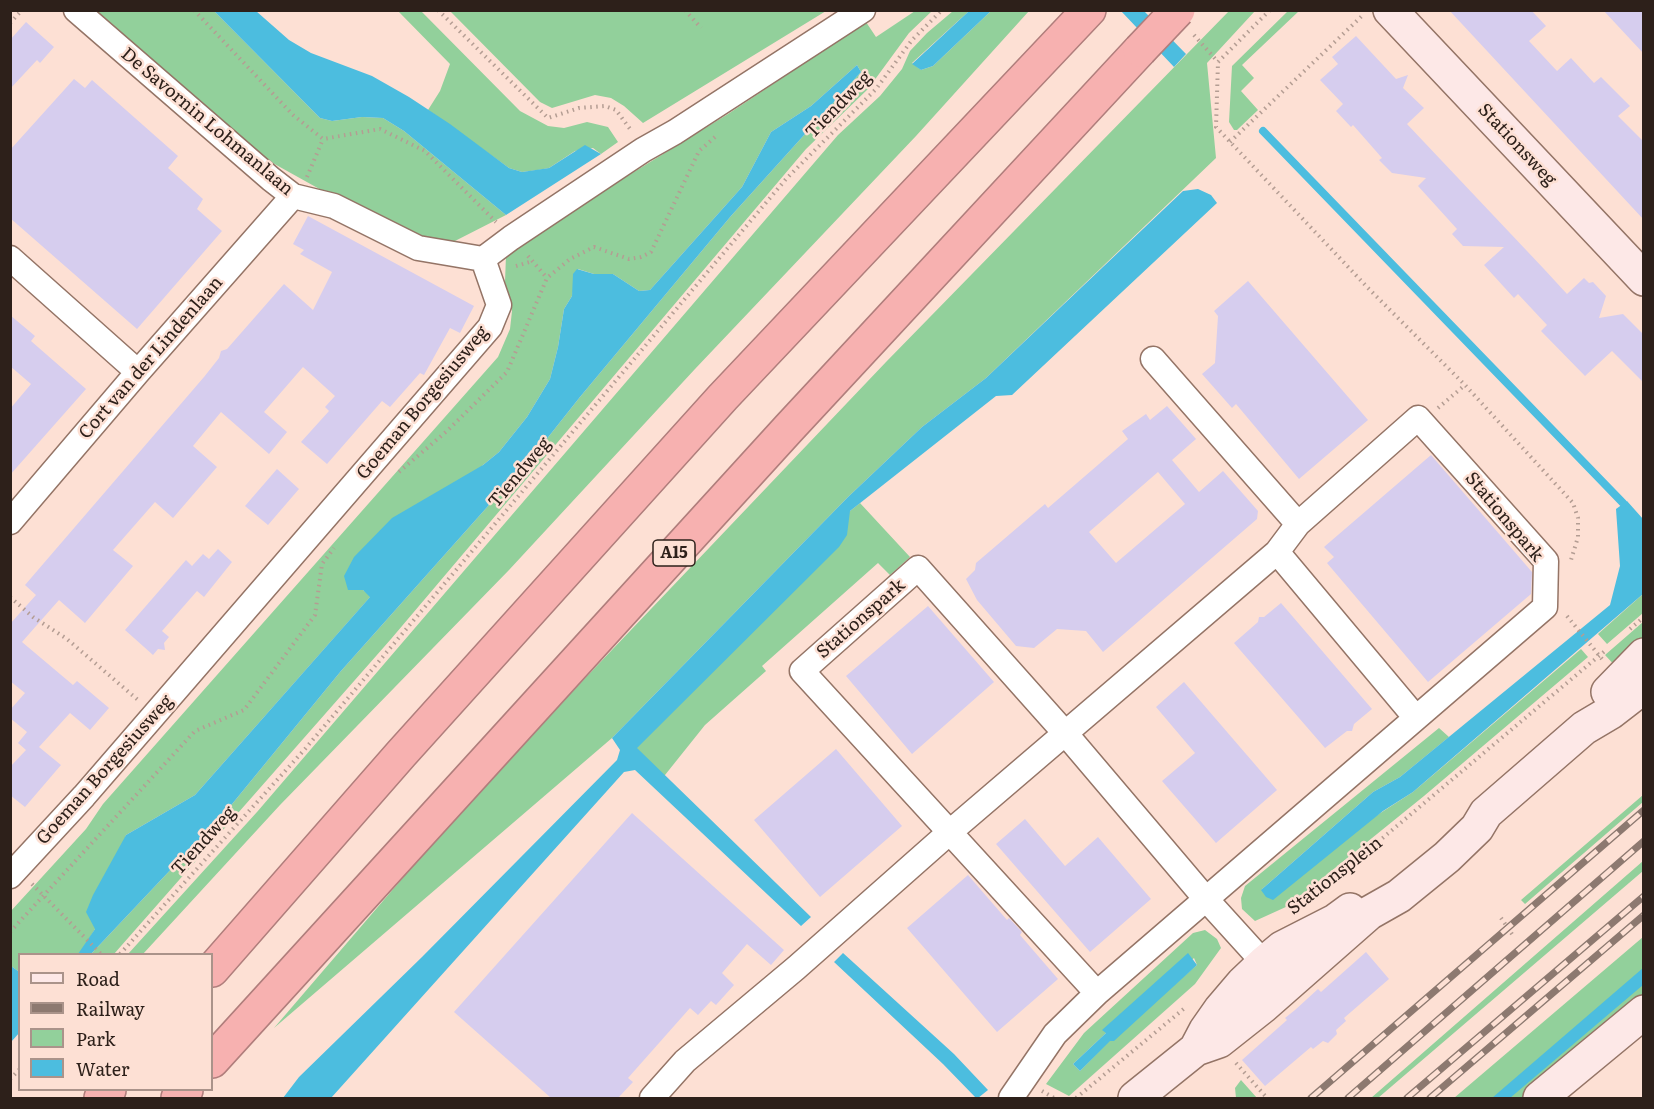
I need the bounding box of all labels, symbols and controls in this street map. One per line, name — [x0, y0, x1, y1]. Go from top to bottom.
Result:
street label: De Savornin Lohmanlaan — [116, 44, 298, 200]
street label: Tiendweg — [802, 67, 876, 143]
street label: Stationsweg — [1473, 99, 1561, 191]
street label: Cort van der Lindenlaan — [75, 272, 227, 444]
street label: Goeman Borgesiusweg — [353, 322, 493, 484]
street label: Tiendweg — [484, 433, 556, 513]
street label: Stationspark — [1460, 468, 1548, 566]
road number: A15 — [653, 540, 695, 566]
street label: Stationspark — [812, 575, 910, 663]
street label: Goeman Borgesiusweg — [32, 691, 178, 849]
street label: Tiendweg — [167, 802, 241, 880]
street label: Stationsplein — [1283, 832, 1387, 920]
legend — [18, 953, 213, 1091]
text: Road — [76, 965, 120, 992]
text: Railway — [76, 995, 145, 1022]
text: Park — [76, 1025, 115, 1052]
text: Water — [76, 1055, 129, 1082]

